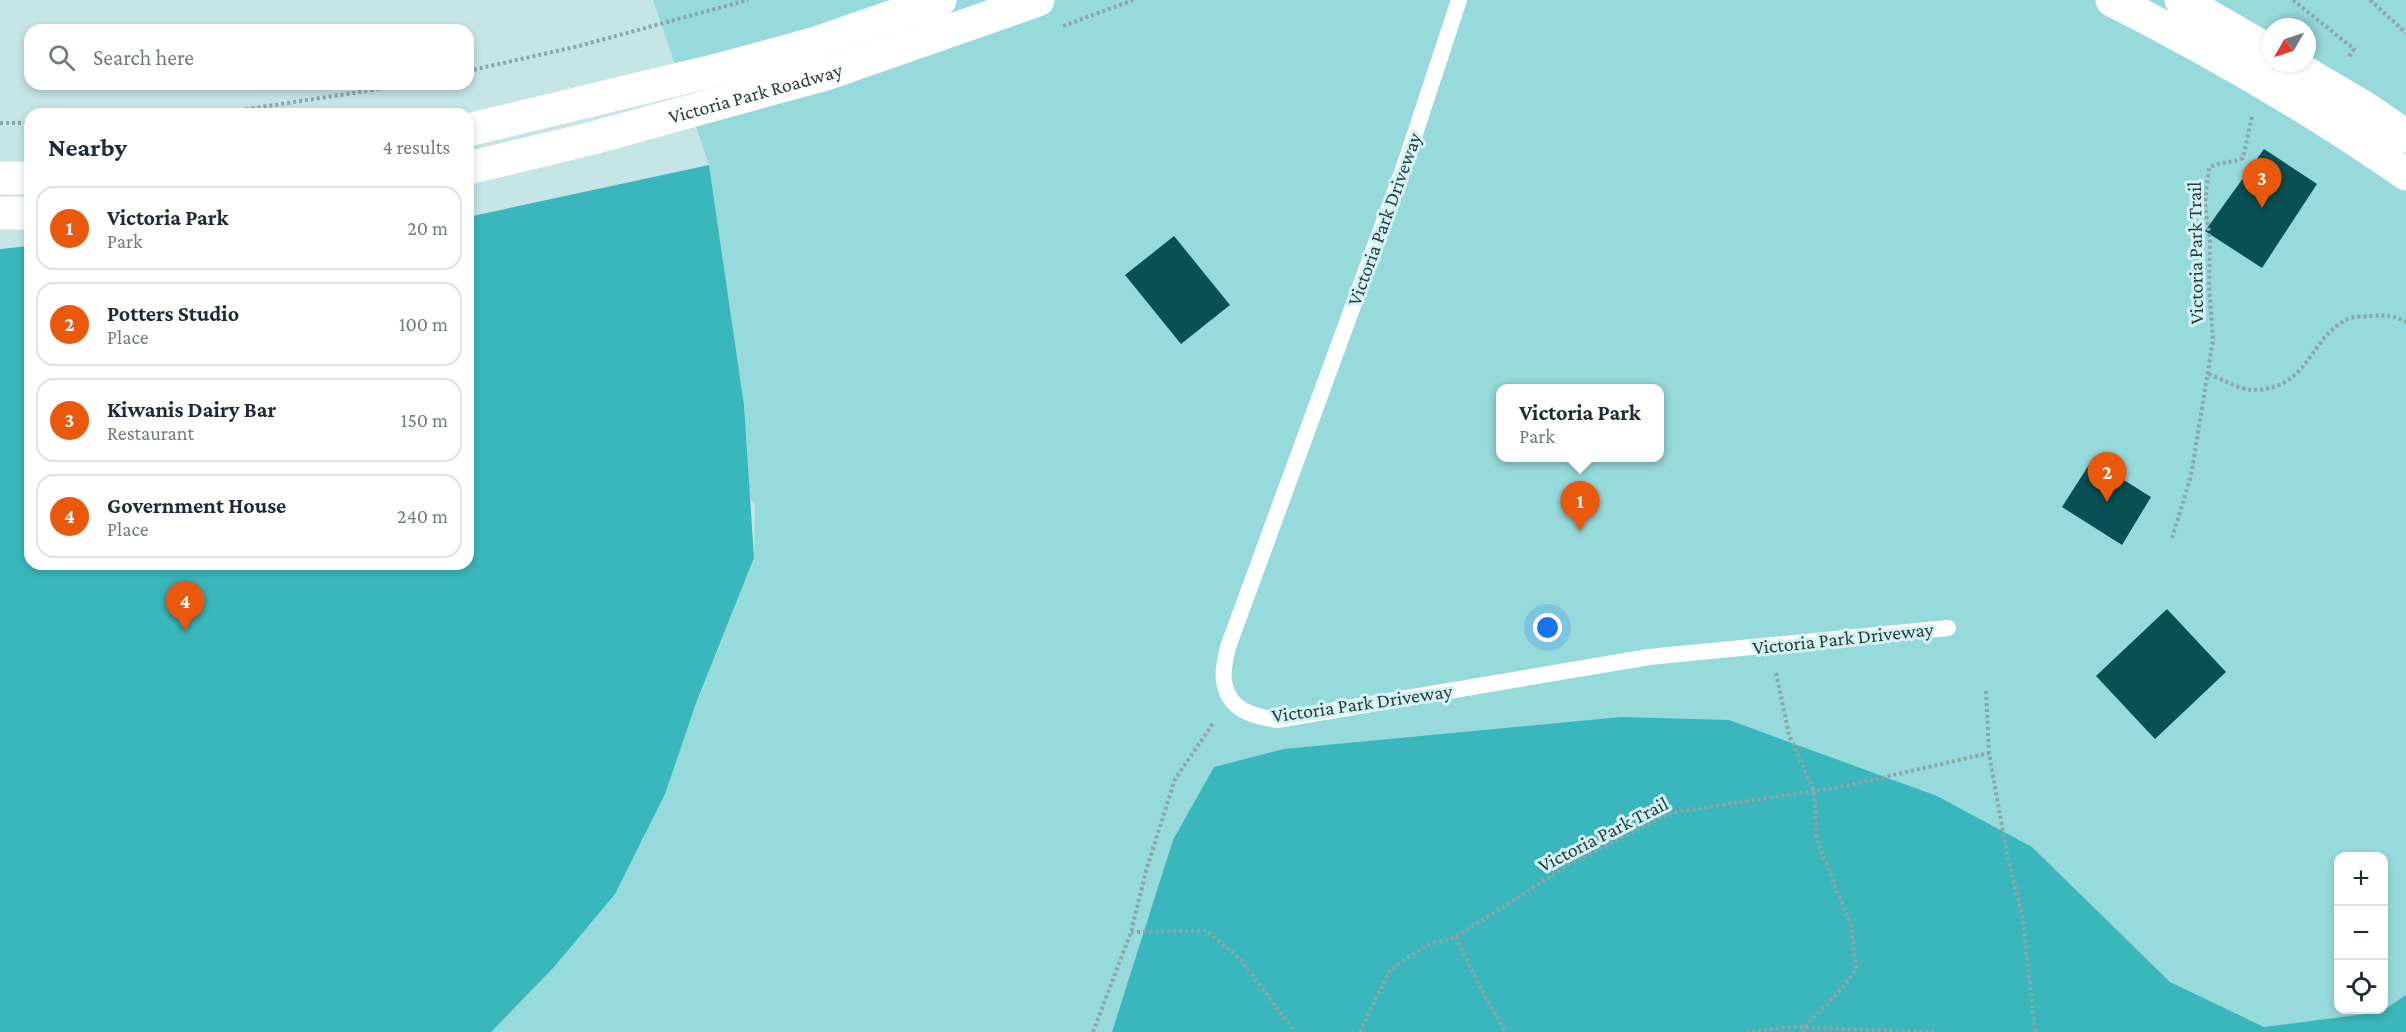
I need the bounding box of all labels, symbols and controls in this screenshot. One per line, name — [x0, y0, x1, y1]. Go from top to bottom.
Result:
north arrow — [2262, 18, 2316, 72]
search box — [24, 24, 474, 90]
icon: search — [45, 41, 78, 74]
text: Search here — [93, 45, 194, 70]
street label: Victoria Park Roadway — [666, 58, 846, 128]
street label: Victoria Park Driveway — [1343, 129, 1427, 309]
text: Nearby — [48, 133, 127, 162]
text: 4 results — [383, 136, 450, 158]
pin: 3 — [2242, 158, 2282, 208]
street label: Victoria Park Trail — [2183, 181, 2207, 325]
text: Victoria Park — [107, 205, 228, 230]
text: 1 — [66, 217, 73, 239]
text: 20 m — [407, 217, 448, 239]
text: Park — [107, 230, 143, 252]
text: Potters Studio — [107, 301, 239, 326]
text: 2 — [64, 313, 75, 335]
text: 100 m — [399, 313, 448, 335]
text: Place — [107, 326, 149, 348]
popup — [1496, 384, 1664, 462]
text: Kiwanis Dairy Bar — [107, 397, 276, 422]
text: Victoria Park — [1519, 400, 1641, 425]
text: 3 — [65, 409, 74, 431]
text: 150 m — [401, 409, 448, 431]
text: Restaurant — [107, 422, 194, 444]
text: Park — [1519, 425, 1555, 447]
pin: 2 — [2088, 452, 2126, 502]
pin: 1 — [1560, 482, 1600, 531]
text: Government House — [107, 493, 286, 518]
text: 4 — [64, 505, 75, 527]
text: 240 m — [397, 505, 448, 527]
text: Place — [107, 518, 149, 540]
pin: 4 — [166, 582, 204, 631]
your location — [1533, 613, 1562, 642]
street label: Victoria Park Driveway — [1751, 617, 1936, 659]
street label: Victoria Park Driveway — [1270, 679, 1455, 728]
street label: Victoria Park Trail — [1534, 792, 1672, 876]
map controls — [2334, 852, 2388, 1014]
button: + — [2334, 852, 2388, 906]
button: − — [2334, 906, 2388, 960]
button: locate — [2334, 960, 2388, 1014]

